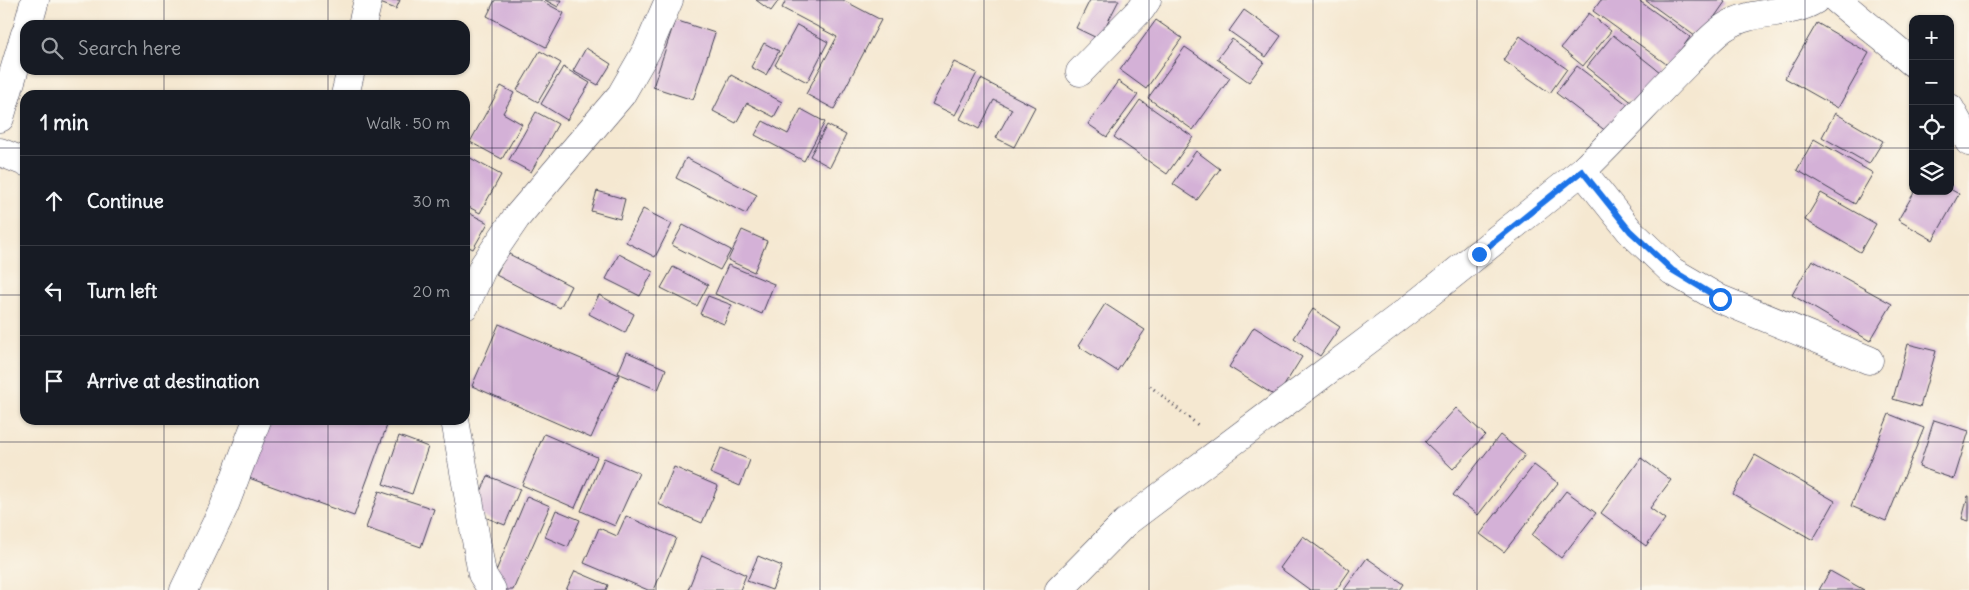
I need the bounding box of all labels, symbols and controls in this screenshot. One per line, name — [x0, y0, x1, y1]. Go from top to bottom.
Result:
map controls — [1909, 15, 1954, 195]
button: + — [1909, 15, 1954, 60]
search box — [20, 20, 470, 75]
icon: search — [38, 34, 66, 62]
text: Search here — [78, 36, 181, 60]
button: − — [1909, 60, 1954, 105]
button: locate — [1909, 105, 1954, 150]
text: 1 min — [40, 109, 89, 136]
text: Walk · 50 m — [366, 113, 450, 133]
button: layers — [1909, 150, 1954, 195]
icon: ahead — [40, 187, 68, 215]
text: Continue — [87, 189, 164, 213]
text: 30 m — [413, 191, 450, 211]
route end — [1468, 243, 1491, 266]
icon: left — [40, 277, 68, 305]
text: Turn left — [87, 279, 157, 303]
text: 20 m — [413, 281, 450, 301]
route start — [1709, 288, 1732, 311]
icon: arrive — [40, 367, 68, 395]
text: Arrive at destination — [87, 369, 260, 393]

